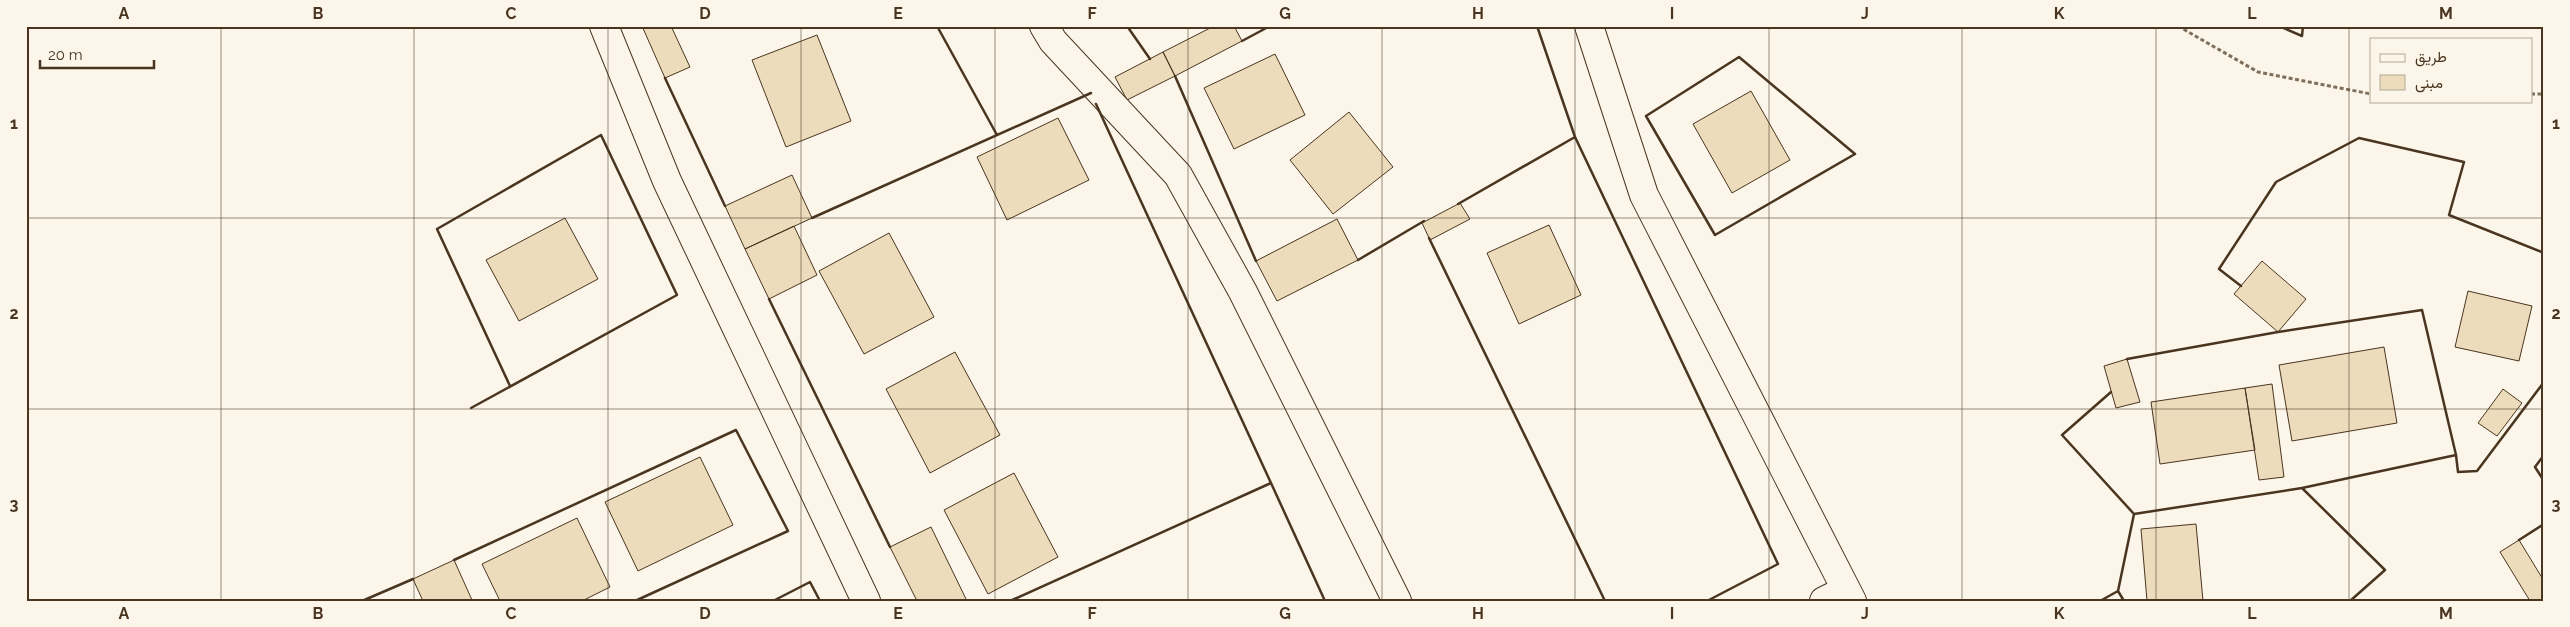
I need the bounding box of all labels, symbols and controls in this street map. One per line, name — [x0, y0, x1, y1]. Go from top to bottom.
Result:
text: A — [119, 4, 130, 23]
text: B — [313, 4, 324, 23]
text: C — [506, 4, 517, 23]
text: D — [699, 4, 711, 23]
text: E — [893, 4, 903, 23]
text: F — [1087, 4, 1097, 23]
text: G — [1279, 4, 1291, 23]
text: H — [1472, 4, 1484, 23]
text: I — [1670, 4, 1674, 23]
text: J — [1861, 4, 1869, 23]
text: K — [2054, 4, 2065, 23]
text: L — [2247, 4, 2257, 23]
text: M — [2439, 4, 2453, 23]
scale bar — [40, 38, 154, 70]
legend — [2370, 38, 2532, 102]
text: 20 m — [48, 46, 83, 64]
text: طريق — [2415, 48, 2447, 67]
text: مبنى — [2415, 74, 2443, 93]
text: 1 — [10, 114, 18, 133]
text: 1 — [2552, 114, 2560, 133]
text: 2 — [9, 304, 19, 323]
text: 2 — [2551, 304, 2561, 323]
text: 3 — [10, 495, 19, 514]
text: 3 — [2552, 495, 2561, 514]
text: A — [119, 604, 130, 623]
text: B — [313, 604, 324, 623]
text: C — [506, 604, 517, 623]
text: D — [699, 604, 711, 623]
text: E — [893, 604, 903, 623]
text: F — [1087, 604, 1097, 623]
text: G — [1279, 604, 1291, 623]
text: H — [1472, 604, 1484, 623]
text: I — [1670, 604, 1674, 623]
text: J — [1861, 604, 1869, 623]
text: K — [2054, 604, 2065, 623]
text: L — [2247, 604, 2257, 623]
text: M — [2439, 604, 2453, 623]

